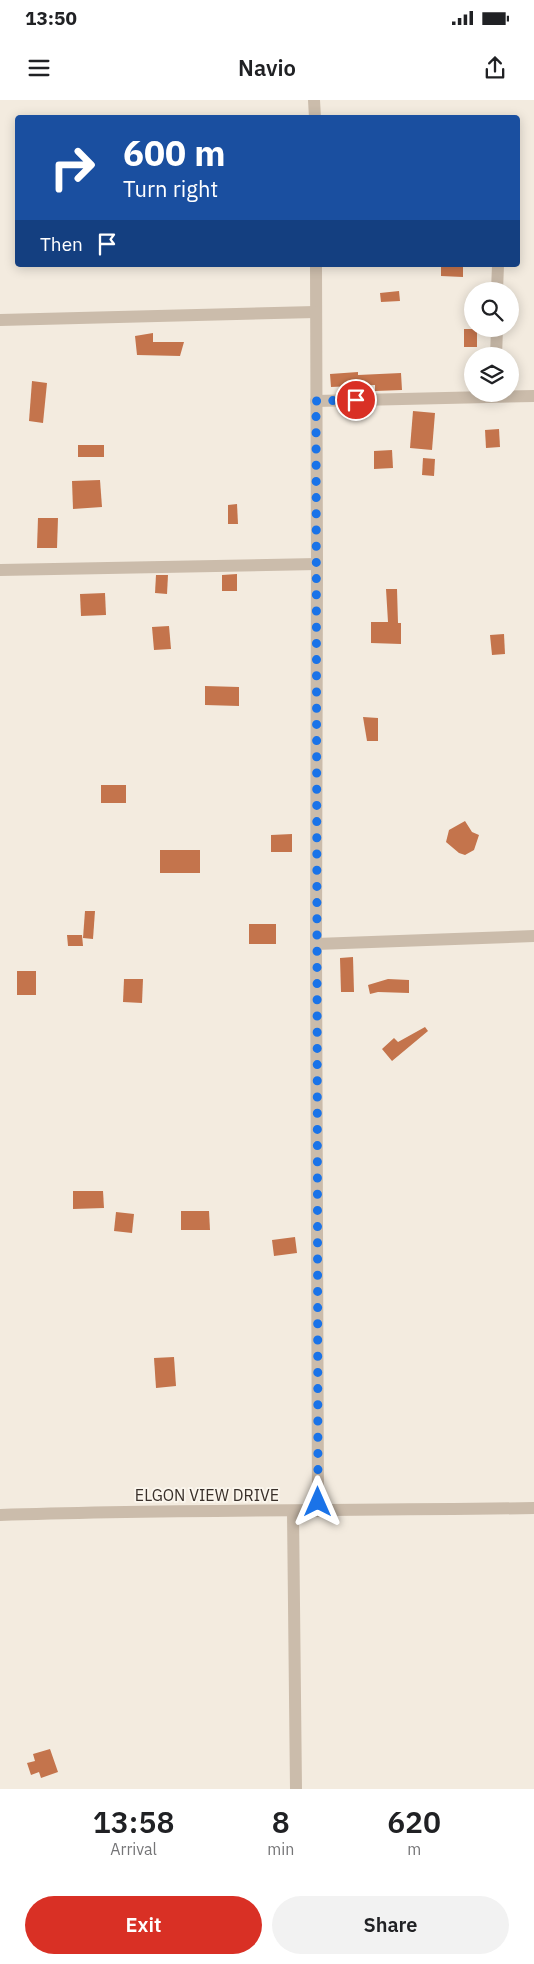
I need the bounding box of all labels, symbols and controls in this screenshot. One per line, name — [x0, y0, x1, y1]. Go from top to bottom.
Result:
text: 13:50 — [25, 6, 77, 30]
text: Navio — [238, 53, 296, 82]
icon: menu — [25, 54, 53, 82]
icon: share — [481, 54, 509, 82]
text: 600 m — [123, 130, 226, 176]
icon: right — [40, 135, 105, 200]
text: Turn right — [123, 174, 218, 203]
icon: arrive — [93, 230, 121, 258]
text: Then — [40, 232, 83, 256]
map controls — [464, 282, 519, 402]
button: search — [464, 282, 519, 337]
button: layers — [464, 347, 519, 402]
pin — [335, 379, 377, 421]
icon: arrive — [342, 386, 370, 414]
position arrow — [291, 1475, 343, 1527]
street label: ELGON VIEW DRIVE — [135, 1485, 279, 1505]
text: 13:58 — [93, 1802, 174, 1841]
text: 8 — [272, 1802, 290, 1841]
text: 620 — [387, 1802, 441, 1841]
text: Arrival — [110, 1839, 157, 1859]
text: min — [267, 1839, 294, 1859]
text: m — [407, 1839, 421, 1859]
button: Exit — [25, 1896, 262, 1954]
button: Share — [272, 1896, 509, 1954]

